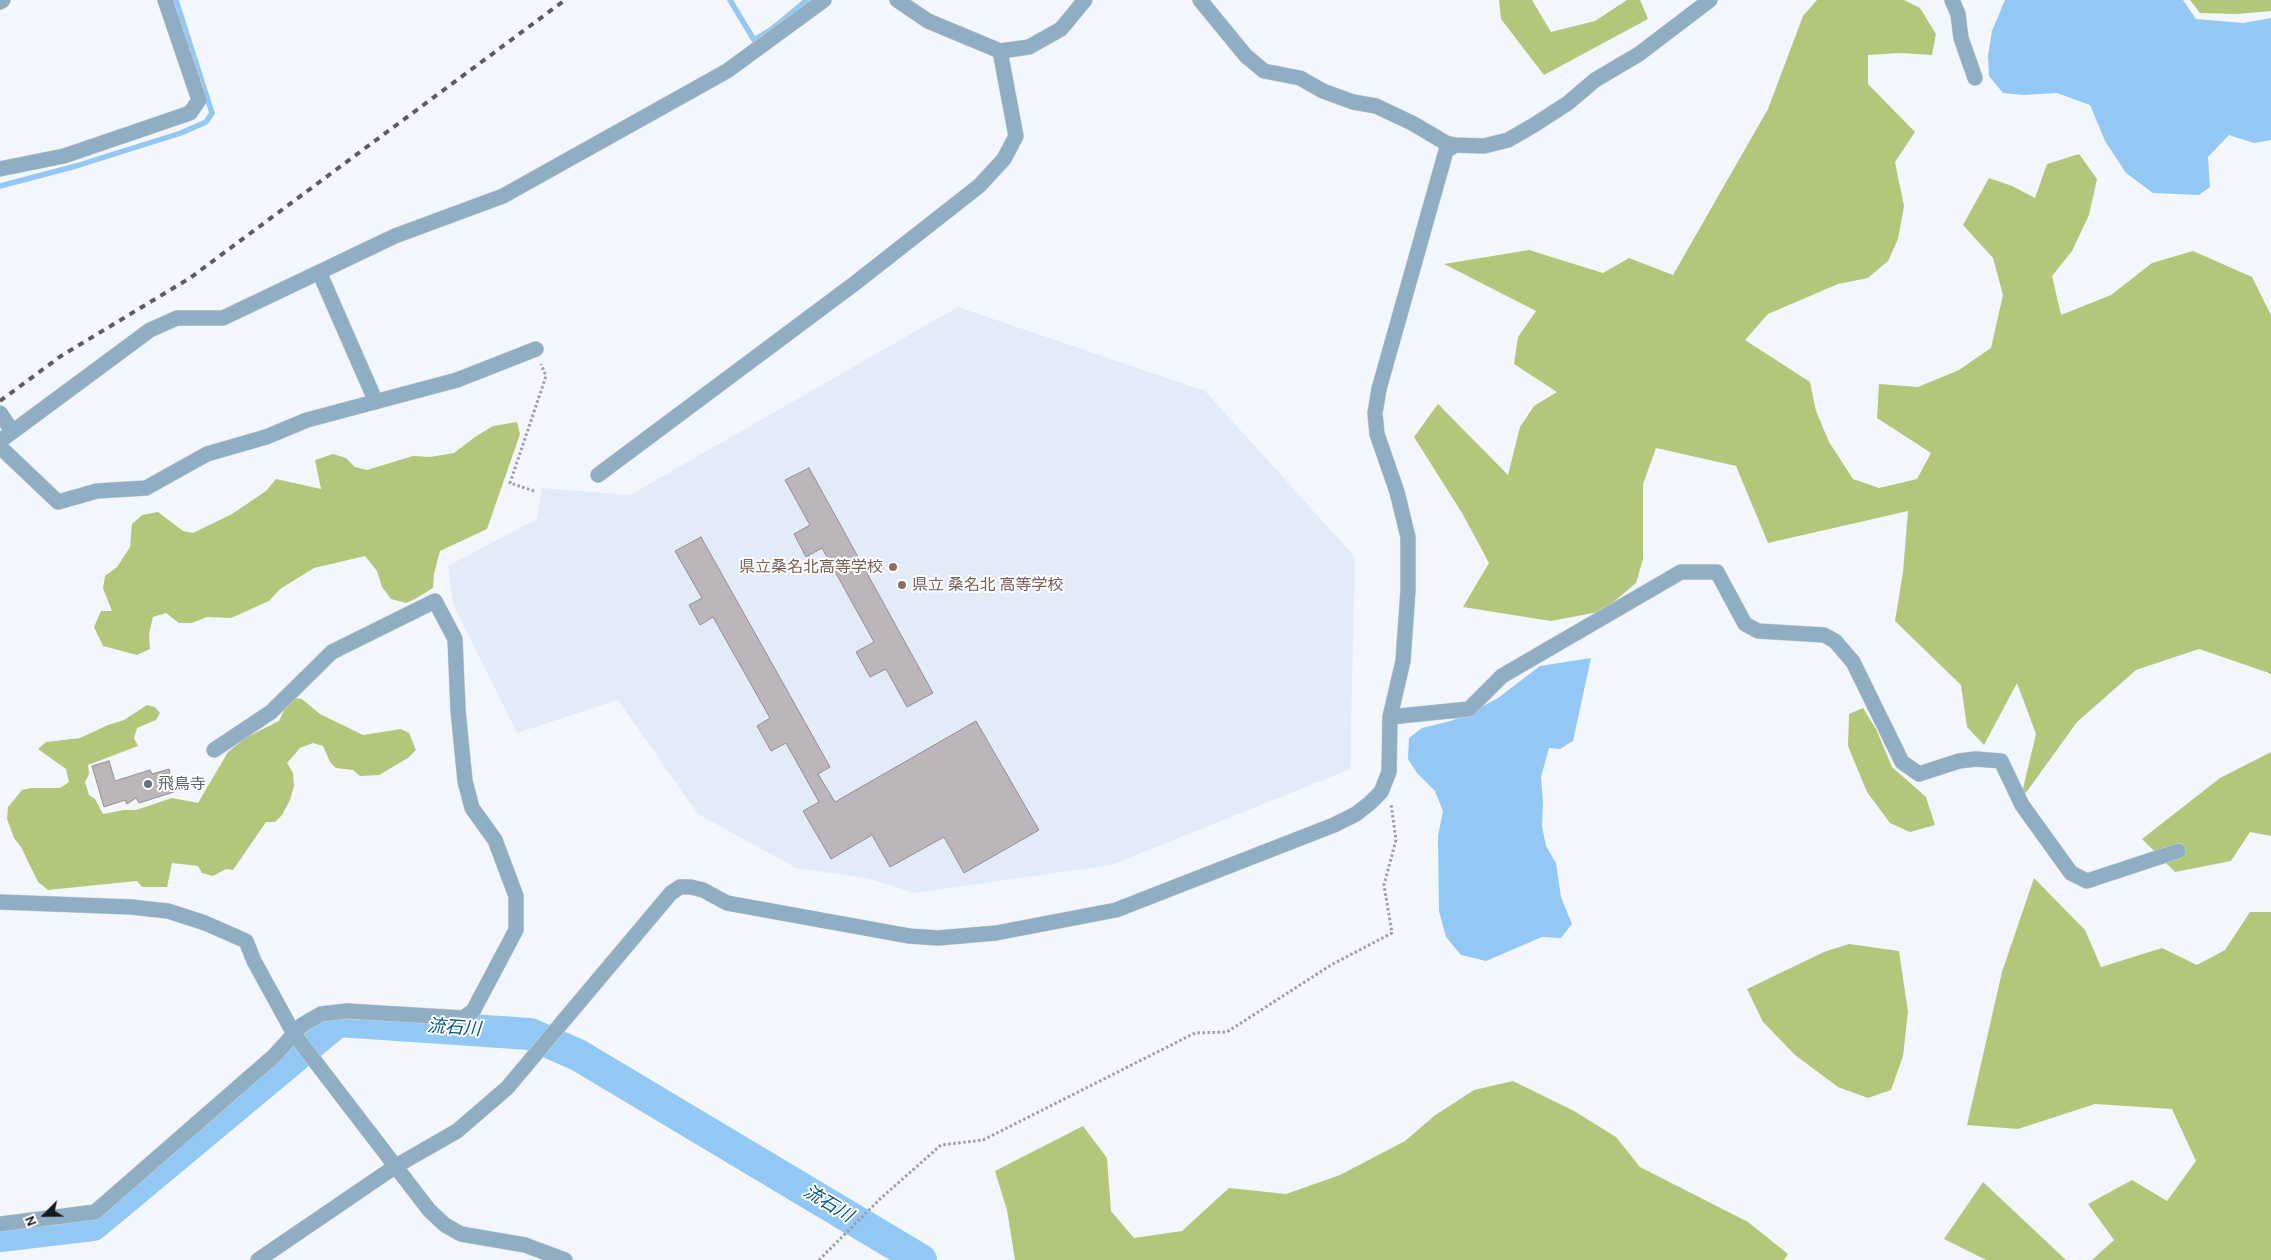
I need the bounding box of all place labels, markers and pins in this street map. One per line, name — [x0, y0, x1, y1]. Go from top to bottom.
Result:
place label: 県立桑名北高等学校 — [739, 557, 883, 577]
marker: 県立桑名北高等学校 — [887, 561, 899, 573]
place label: 県立 桑名北 高等学校 — [912, 575, 1064, 595]
marker: 県立 桑名北 高等学校 — [896, 579, 908, 591]
place label: 飛鳥寺 — [158, 774, 206, 794]
marker: 飛鳥寺 — [142, 778, 154, 790]

